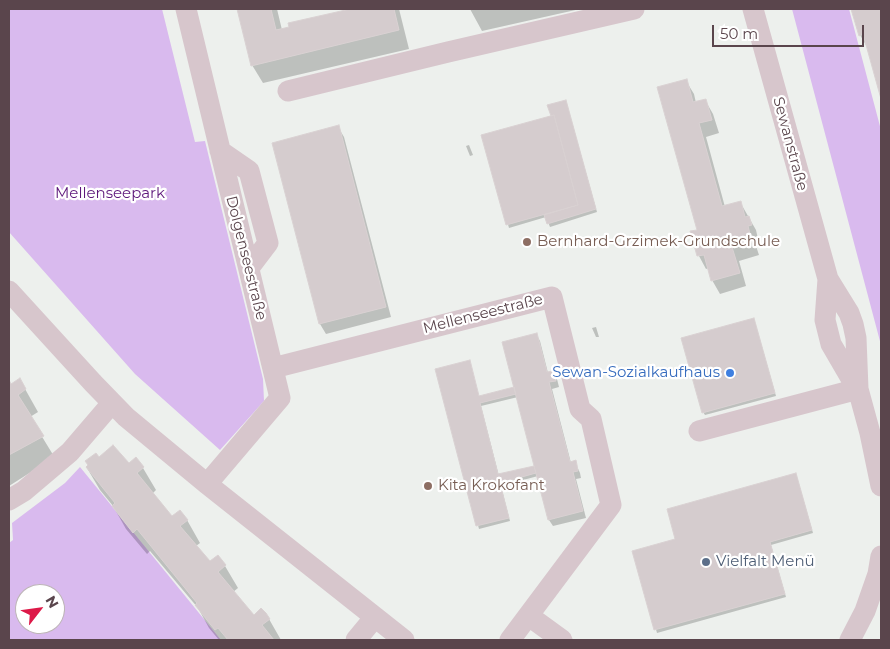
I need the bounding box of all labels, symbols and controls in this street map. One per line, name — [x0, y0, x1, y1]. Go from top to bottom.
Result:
scale bar — [715, 15, 868, 47]
text: 50 m — [720, 24, 758, 43]
street label: Sewanstraße — [769, 95, 811, 193]
park label: Mellenseepark — [55, 185, 165, 203]
street label: Dolgenseestraße — [222, 194, 270, 322]
place label: Bernhard-Grzimek-Grundschule — [537, 233, 780, 251]
marker: Bernhard-Grzimek-Grundschule — [521, 236, 533, 248]
street label: Mellenseestraße — [421, 290, 545, 338]
place label: Sewan-Sozialkaufhaus — [552, 364, 720, 382]
marker: Sewan-Sozialkaufhaus — [724, 367, 736, 379]
place label: Kita Krokofant — [438, 477, 545, 495]
marker: Kita Krokofant — [422, 480, 434, 492]
place label: Vielfalt Menü — [716, 553, 815, 571]
marker: Vielfalt Menü — [700, 556, 712, 568]
north arrow — [15, 584, 65, 634]
text: N — [42, 593, 63, 611]

